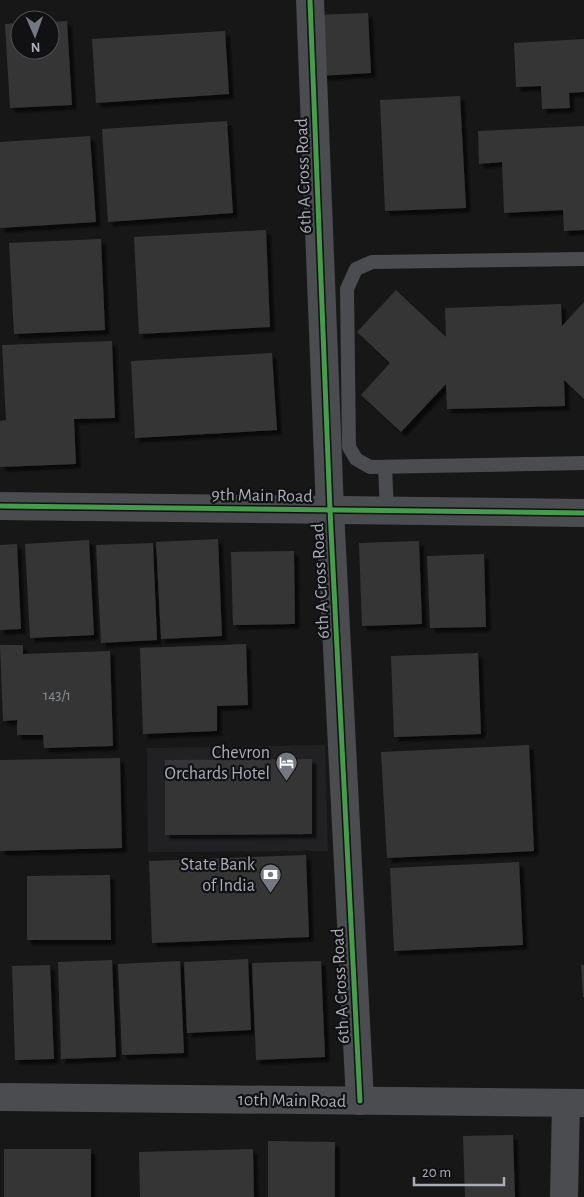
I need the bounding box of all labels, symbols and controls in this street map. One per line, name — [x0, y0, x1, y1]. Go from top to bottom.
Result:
north arrow — [10, 10, 60, 60]
text: N — [30, 40, 41, 54]
street label: 6th A Cross Road — [293, 118, 315, 234]
street label: 9th Main Road — [211, 486, 313, 506]
street label: 6th A Cross Road — [309, 523, 333, 639]
house number: 143/1 — [43, 688, 71, 703]
place label: Chevron Orchards Hotel — [165, 744, 270, 783]
hotel icon: Chevron Orchards Hotel — [274, 750, 298, 781]
place label: State Bank of India — [180, 856, 256, 895]
bank icon: State Bank of India — [259, 862, 283, 893]
street label: 6th A Cross Road — [329, 928, 353, 1044]
street label: 10th Main Road — [238, 1091, 346, 1111]
scale bar — [414, 1154, 504, 1186]
text: 20 m — [422, 1165, 451, 1180]

